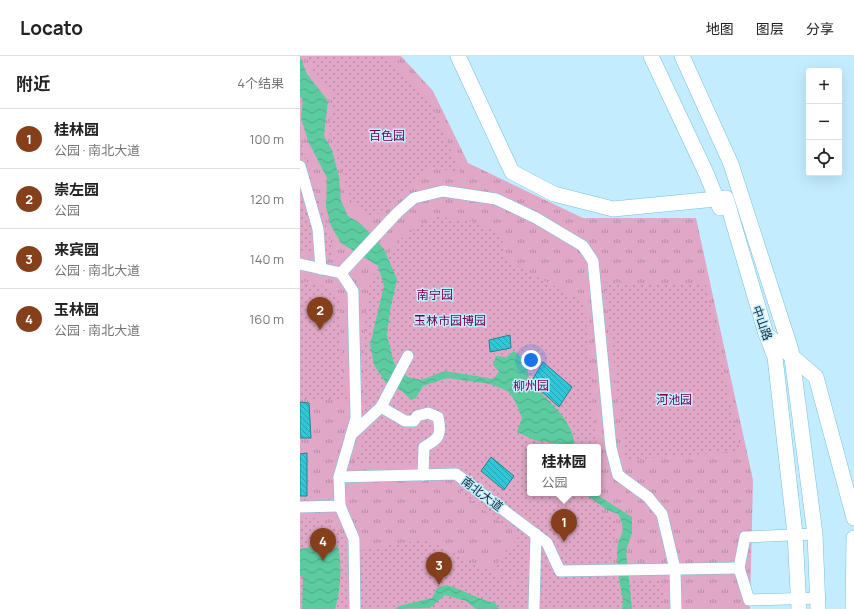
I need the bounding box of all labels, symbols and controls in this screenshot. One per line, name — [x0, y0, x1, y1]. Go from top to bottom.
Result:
text: Locato — [20, 15, 83, 41]
text: 地图 — [706, 19, 734, 38]
text: 图层 — [756, 19, 784, 38]
text: 分享 — [806, 19, 834, 38]
map controls — [806, 68, 842, 176]
button: + — [806, 68, 842, 104]
text: 附近 — [16, 72, 50, 95]
text: 4个结果 — [237, 74, 284, 92]
button: − — [806, 104, 842, 140]
text: 桂林园 — [54, 119, 99, 140]
park label: 百色园 — [369, 127, 405, 144]
text: 1 — [26, 130, 32, 148]
text: 100 m — [249, 130, 284, 148]
button: locate — [806, 140, 842, 176]
text: 公园 · 南北大道 — [54, 141, 140, 159]
text: 崇左园 — [54, 179, 99, 200]
text: 2 — [25, 190, 33, 208]
text: 120 m — [250, 190, 284, 208]
text: 公园 — [54, 201, 80, 219]
text: 来宾园 — [54, 239, 99, 260]
text: 3 — [25, 250, 33, 268]
text: 140 m — [250, 250, 284, 268]
text: 公园 · 南北大道 — [54, 261, 140, 279]
park label: 南宁园 — [417, 286, 453, 303]
pin: 2 — [307, 297, 333, 330]
text: 玉林园 — [54, 299, 99, 320]
street label: 中山路 — [748, 303, 777, 343]
text: 4 — [25, 310, 33, 328]
text: 160 m — [249, 310, 284, 328]
park label: 玉林市园博园 — [414, 312, 486, 329]
text: 公园 · 南北大道 — [54, 321, 140, 339]
your location — [521, 350, 541, 370]
park label: 柳州园 — [513, 377, 549, 394]
park label: 河池园 — [656, 391, 692, 408]
popup — [527, 444, 601, 496]
text: 桂林园 — [541, 451, 587, 472]
street label: 南北大道 — [458, 472, 507, 515]
text: 公园 — [541, 473, 568, 491]
pin: 1 — [551, 509, 577, 542]
pin: 4 — [310, 528, 336, 561]
pin: 3 — [426, 552, 452, 585]

